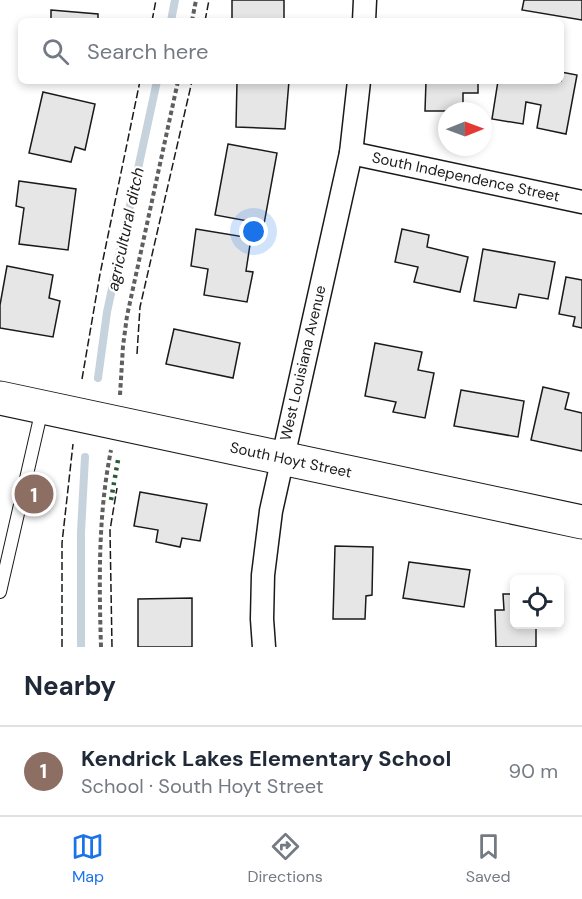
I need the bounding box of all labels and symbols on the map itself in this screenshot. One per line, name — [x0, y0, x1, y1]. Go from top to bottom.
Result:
north arrow — [438, 102, 492, 156]
street label: South Independence Street — [370, 147, 562, 207]
water label: agricultural ditch — [102, 165, 149, 293]
your location — [239, 217, 268, 246]
street label: West Louisiana Avenue — [275, 283, 331, 443]
street label: South Hoyt Street — [228, 437, 354, 483]
pin: 1 — [15, 472, 54, 516]

